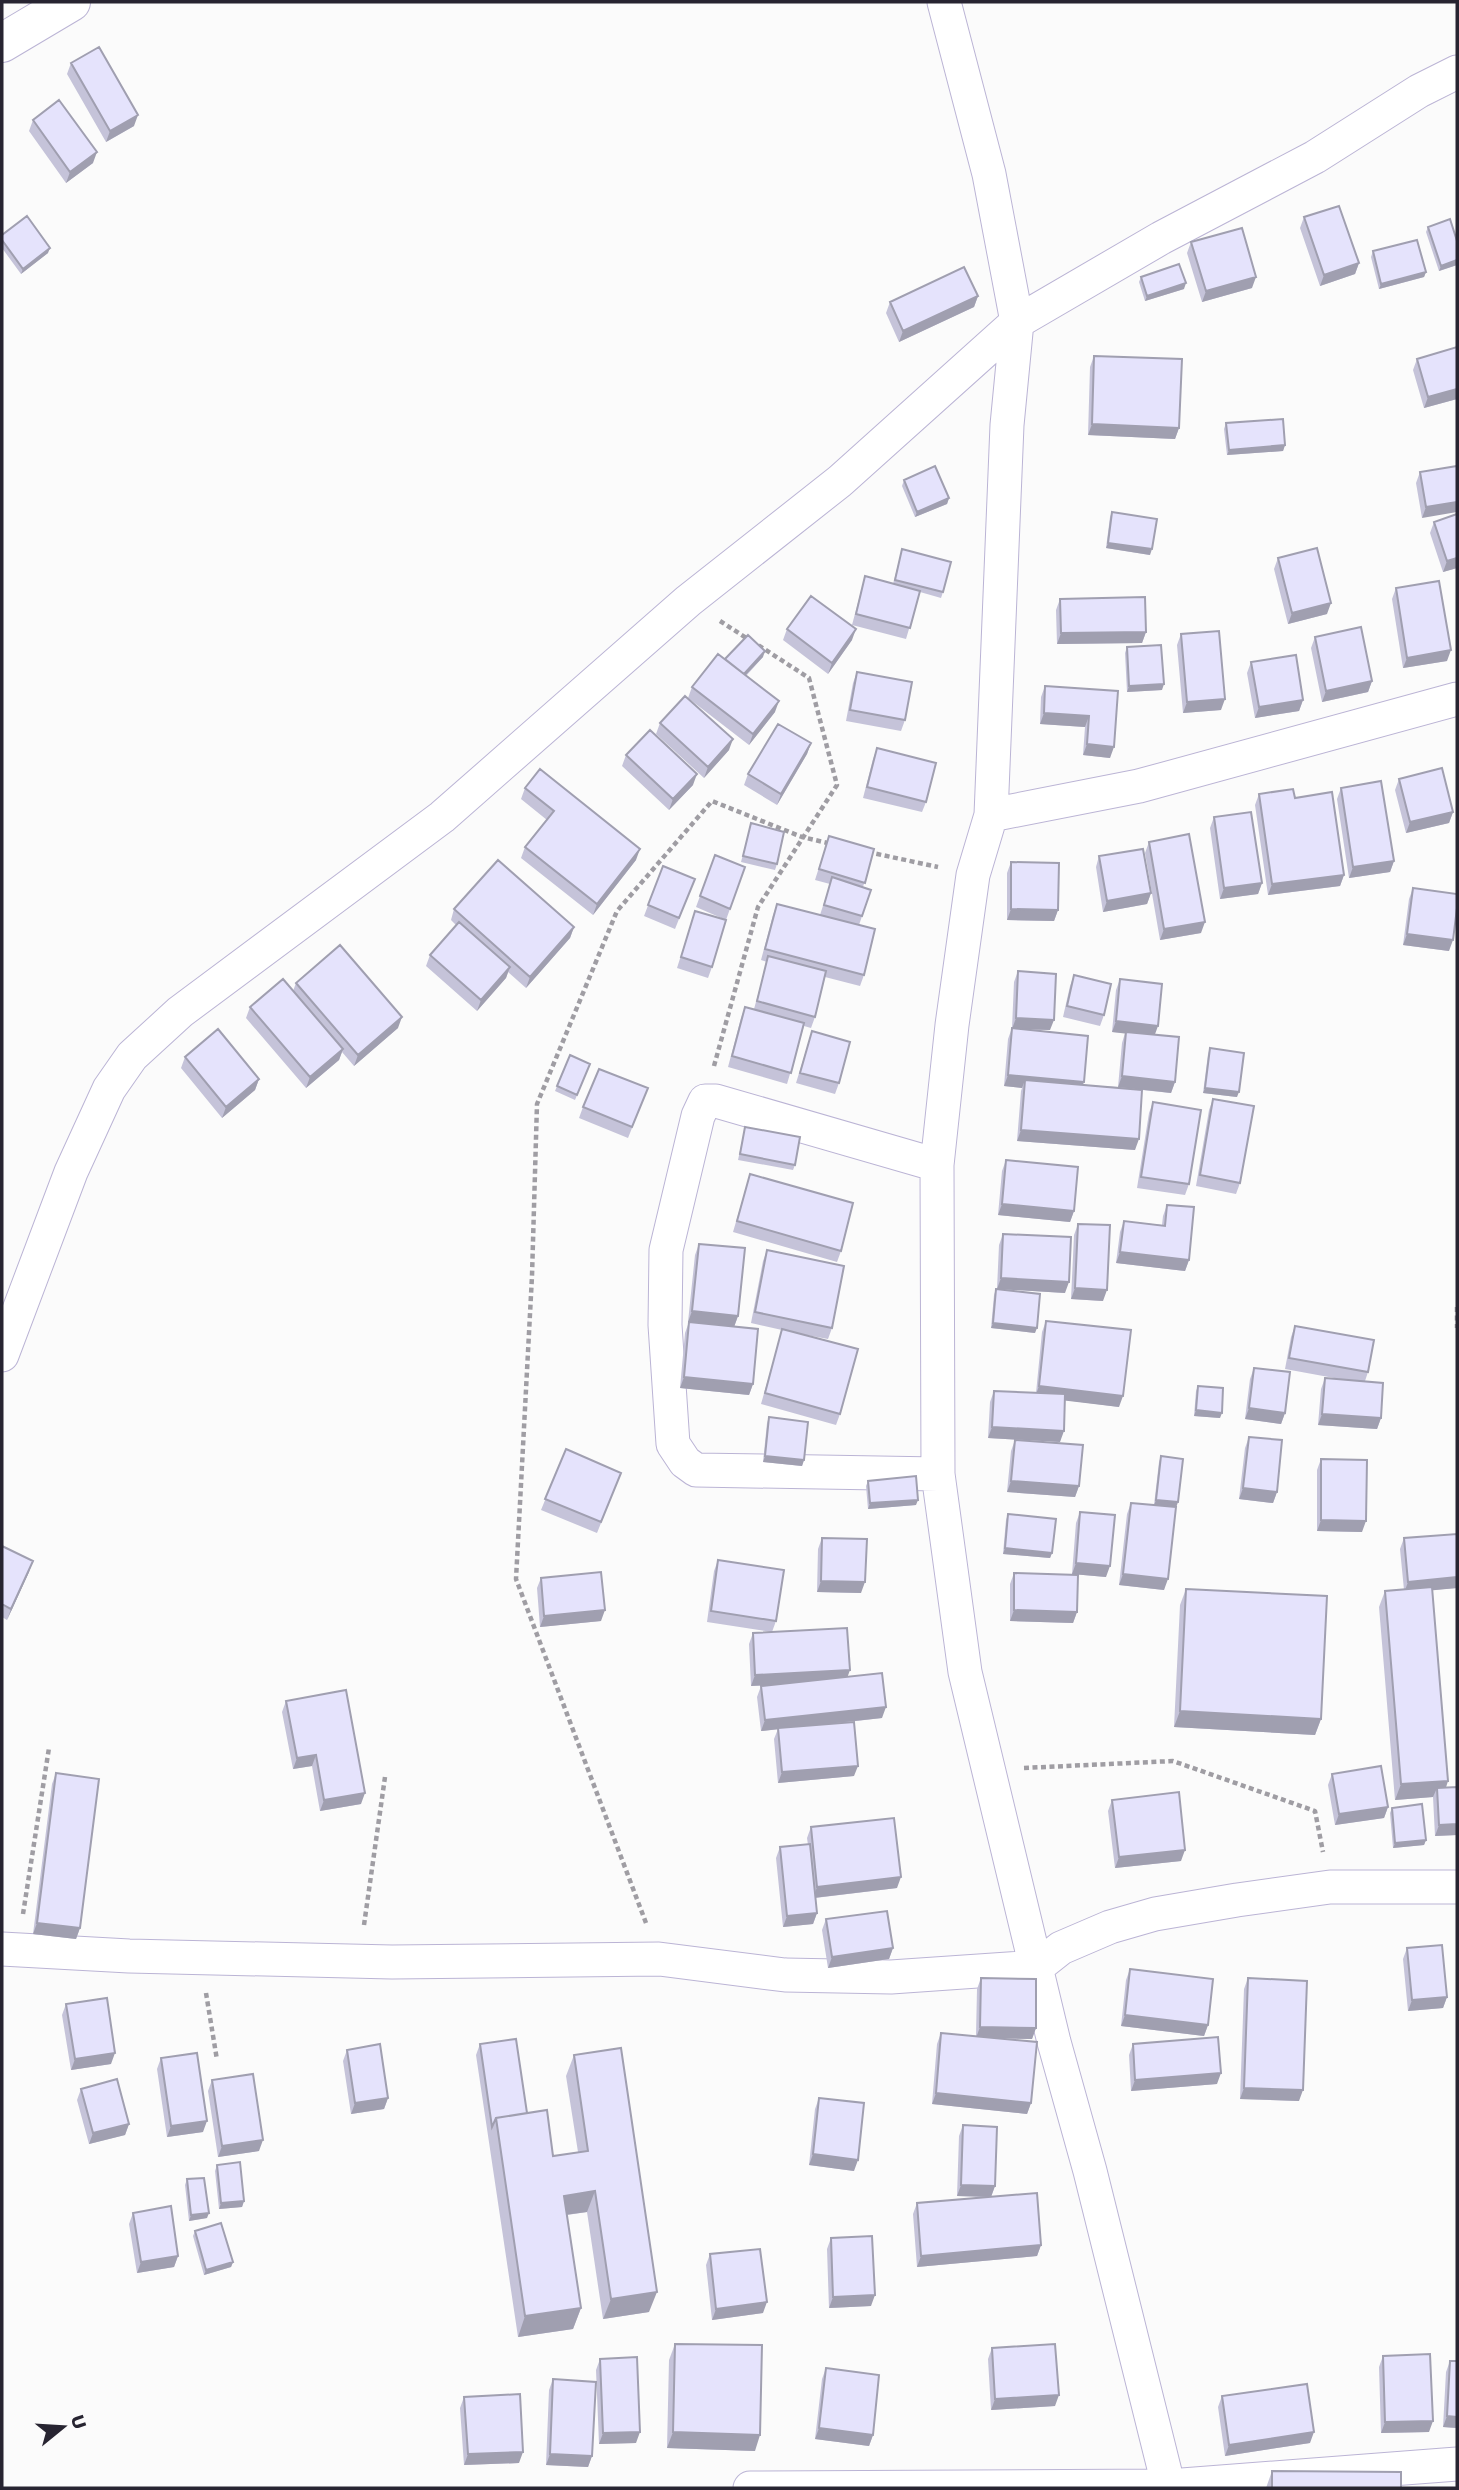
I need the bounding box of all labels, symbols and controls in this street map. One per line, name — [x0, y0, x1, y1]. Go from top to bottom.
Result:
north arrow — [28, 2392, 98, 2462]
text: U — [66, 2412, 92, 2432]

